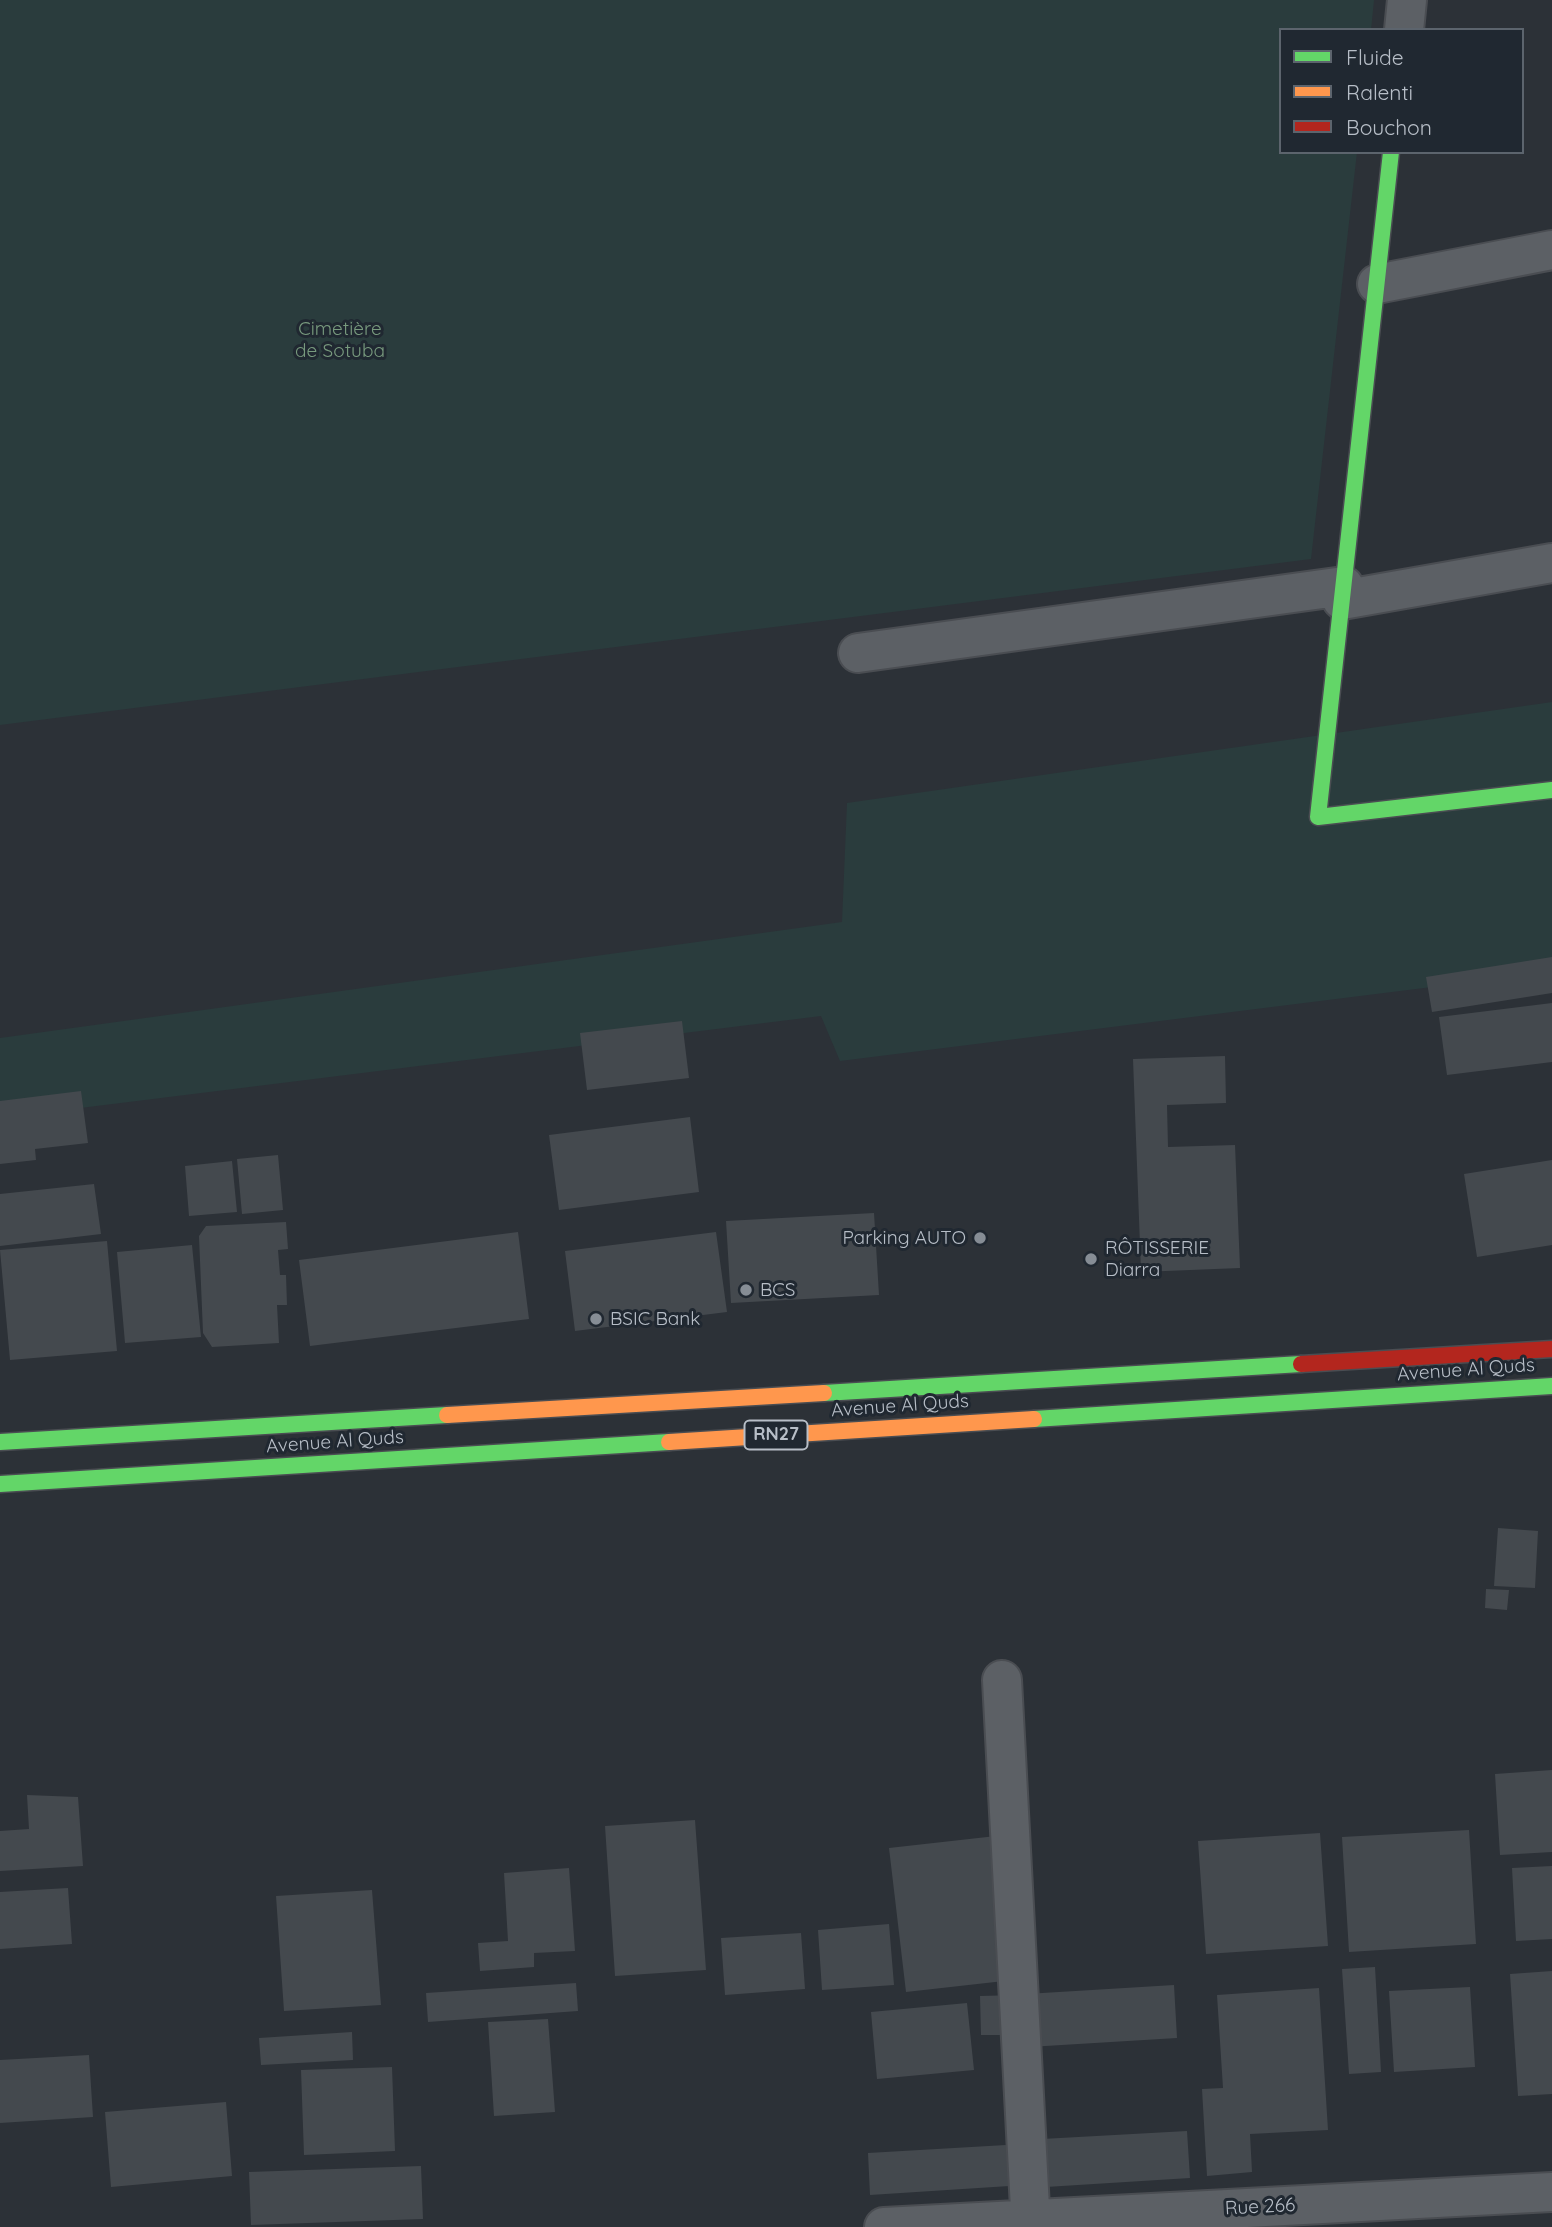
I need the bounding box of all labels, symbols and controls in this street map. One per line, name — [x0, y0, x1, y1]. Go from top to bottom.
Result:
legend — [1279, 28, 1524, 154]
text: Fluide — [1346, 44, 1404, 70]
text: Ralenti — [1346, 79, 1413, 105]
text: Bouchon — [1346, 114, 1432, 140]
park label: Cimetière de Sotuba — [295, 318, 385, 362]
place label: Parking AUTO — [842, 1227, 966, 1249]
marker: Parking AUTO — [972, 1230, 988, 1246]
place label: RÔTISSERIE Diarra — [1105, 1237, 1209, 1281]
marker: RÔTISSERIE Diarra — [1083, 1251, 1099, 1267]
place label: BCS — [760, 1279, 795, 1301]
marker: BCS — [738, 1282, 754, 1298]
place label: BSIC Bank — [610, 1308, 700, 1330]
marker: BSIC Bank — [588, 1311, 604, 1327]
street label: Avenue Al Quds — [1396, 1354, 1536, 1386]
street label: Avenue Al Quds — [830, 1390, 970, 1422]
road number: RN27 — [744, 1420, 808, 1450]
street label: Avenue Al Quds — [265, 1426, 405, 1458]
street label: Rue 266 — [1224, 2194, 1296, 2220]

